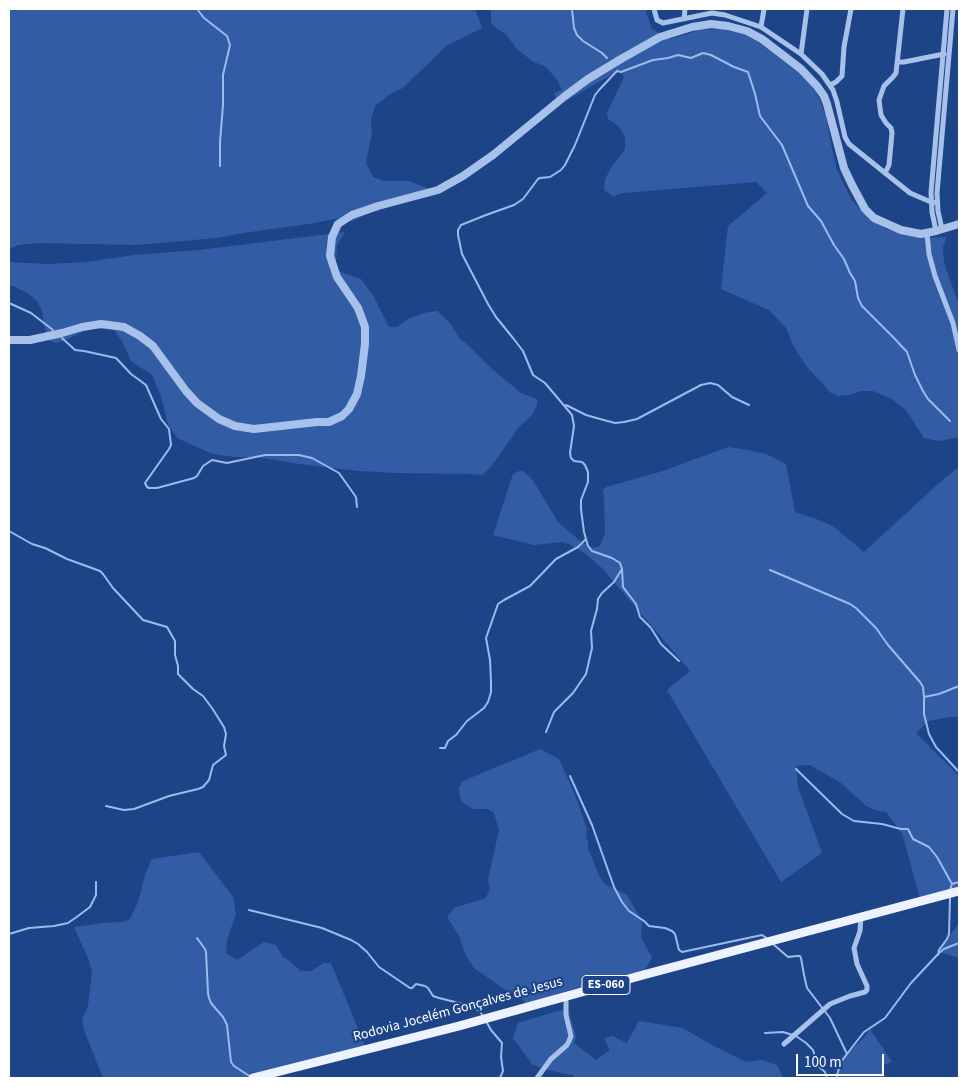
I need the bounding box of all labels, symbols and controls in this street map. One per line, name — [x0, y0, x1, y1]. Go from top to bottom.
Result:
street label: Rodovia Jocelém Gonçalves de Jesus — [351, 974, 565, 1046]
road number: ES-060 — [582, 976, 630, 994]
scale bar — [798, 1044, 886, 1076]
text: 100 m — [804, 1052, 842, 1073]

